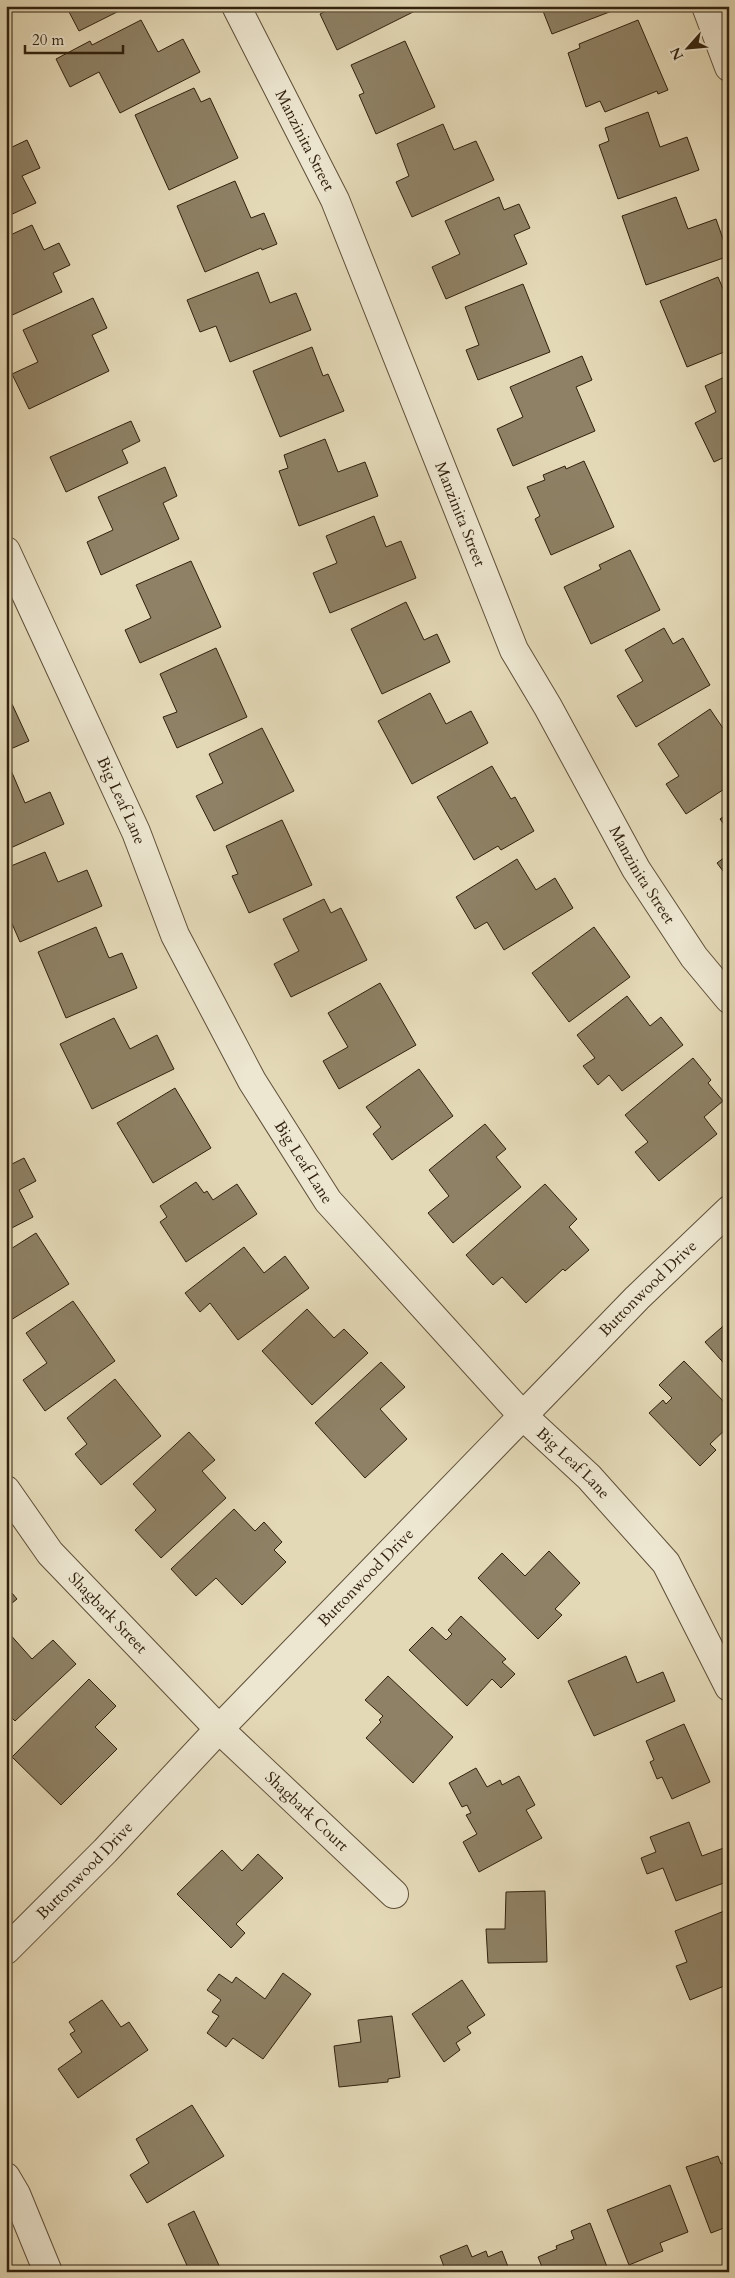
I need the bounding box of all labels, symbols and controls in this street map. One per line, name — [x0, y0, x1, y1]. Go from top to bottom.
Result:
scale bar — [25, 22, 122, 54]
north arrow — [662, 22, 712, 72]
text: 20 m — [32, 30, 64, 50]
text: N — [666, 44, 688, 63]
street label: Manzinita Street — [270, 86, 340, 195]
street label: Manzinita Street — [429, 459, 491, 570]
street label: Big Leaf Lane — [92, 753, 151, 848]
street label: Manzinita Street — [604, 822, 680, 928]
street label: Big Leaf Lane — [269, 1116, 338, 1208]
street label: Buttonwood Drive — [594, 1235, 702, 1342]
street label: Big Leaf Lane — [531, 1423, 615, 1504]
street label: Buttonwood Drive — [313, 1523, 419, 1632]
street label: Shagbark Street — [63, 1567, 152, 1659]
street label: Shagbark Court — [260, 1767, 353, 1856]
street label: Buttonwood Drive — [32, 1817, 138, 1924]

